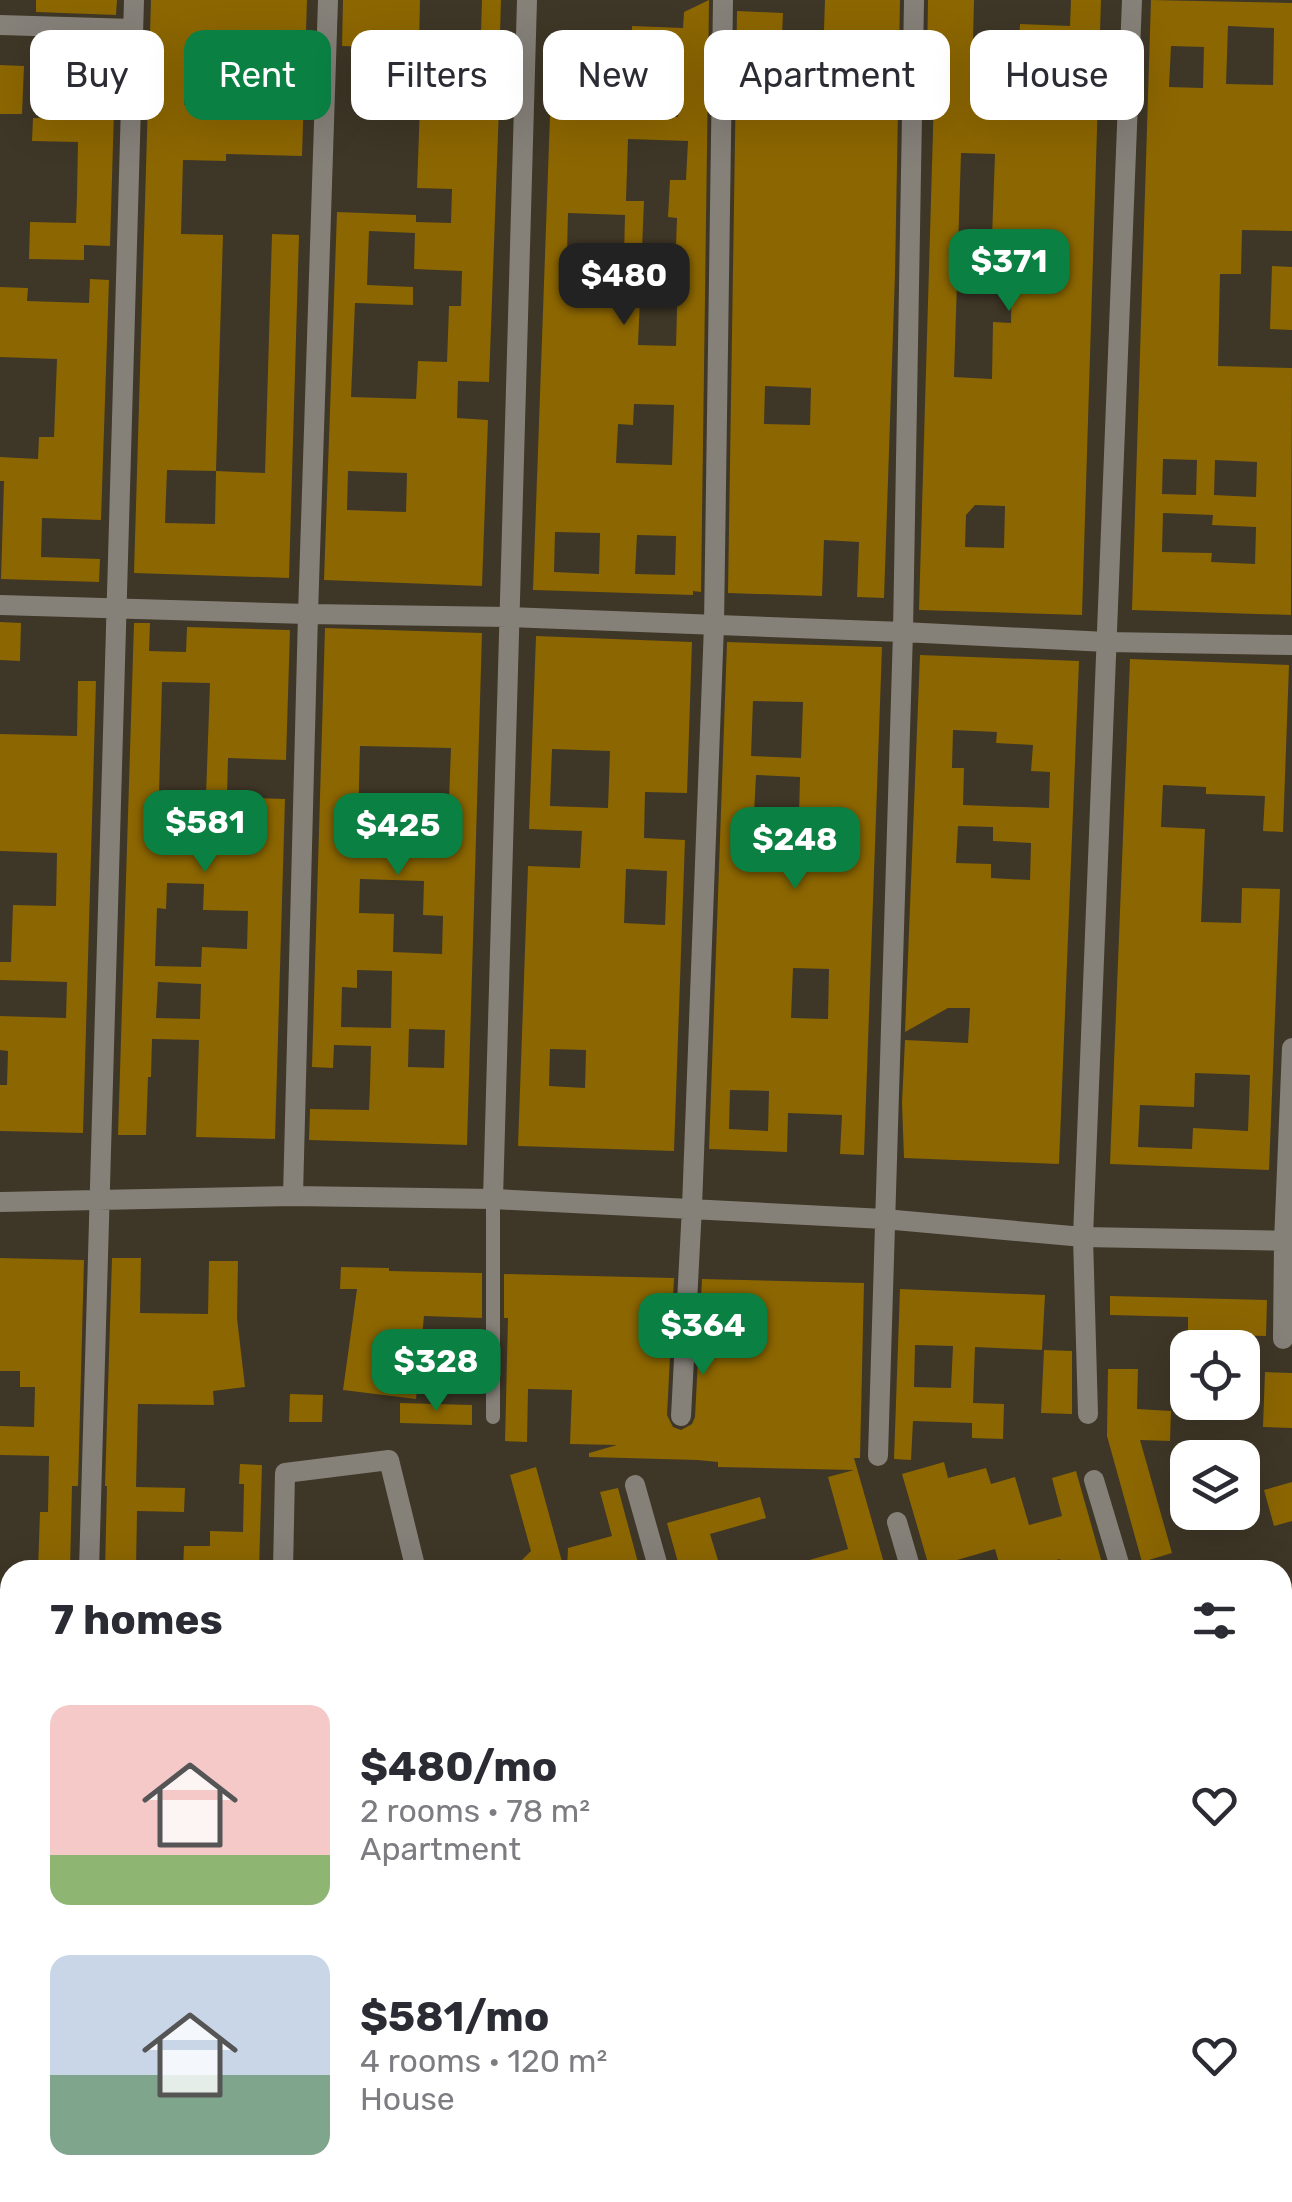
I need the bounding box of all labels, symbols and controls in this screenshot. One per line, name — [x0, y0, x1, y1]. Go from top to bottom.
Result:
chip: Buy — [30, 30, 164, 120]
chip: Rent — [184, 30, 331, 120]
chip: Filters — [351, 30, 523, 120]
chip: New — [543, 30, 684, 120]
chip: Apartment — [704, 30, 950, 120]
chip: House — [970, 30, 1144, 120]
pin: $371 — [950, 229, 1068, 314]
text: $371 — [971, 242, 1047, 280]
pin: $480 — [565, 243, 683, 328]
text: $480 — [581, 256, 667, 294]
pin: $581 — [146, 790, 264, 875]
pin: $425 — [339, 793, 457, 878]
text: $581 — [165, 803, 245, 841]
text: $425 — [356, 806, 440, 844]
pin: $248 — [736, 807, 854, 892]
text: $248 — [752, 820, 838, 858]
pin: $364 — [644, 1293, 762, 1378]
text: $364 — [660, 1306, 746, 1344]
pin: $328 — [377, 1329, 495, 1414]
map controls — [1170, 1330, 1260, 1530]
button: locate — [1170, 1330, 1260, 1420]
text: $328 — [394, 1342, 478, 1380]
button: layers — [1170, 1440, 1260, 1530]
icon: filters — [1187, 1593, 1242, 1648]
text: 7 homes — [50, 1595, 223, 1645]
text: $480/mo — [360, 1742, 557, 1792]
icon: home — [130, 1745, 250, 1865]
icon: heart — [1187, 1778, 1242, 1833]
text: 2 rooms · 78 m² — [360, 1792, 590, 1830]
text: Apartment — [360, 1830, 521, 1868]
text: $581/mo — [360, 1992, 549, 2042]
icon: home — [130, 1995, 250, 2115]
icon: heart — [1187, 2028, 1242, 2083]
text: 4 rooms · 120 m² — [360, 2042, 607, 2080]
text: House — [360, 2080, 455, 2118]

